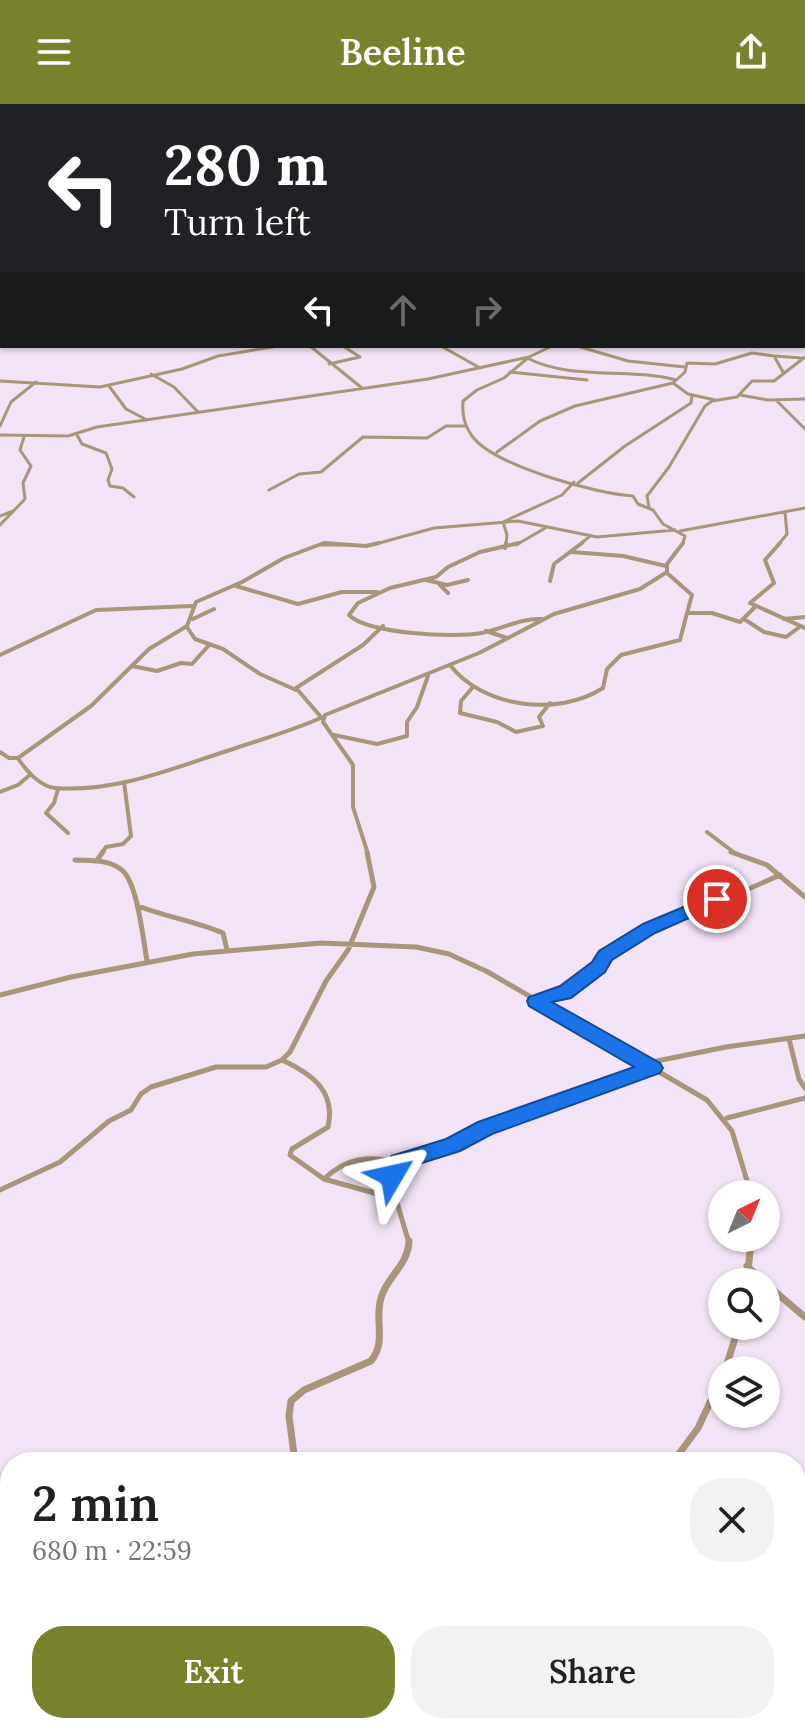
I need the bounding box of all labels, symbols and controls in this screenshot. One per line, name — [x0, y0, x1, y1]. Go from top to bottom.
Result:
text: Beeline — [339, 29, 466, 75]
icon: menu — [32, 30, 76, 74]
icon: share — [729, 30, 773, 74]
text: 280 m — [164, 129, 328, 200]
icon: left — [32, 136, 136, 240]
text: Turn left — [164, 199, 311, 245]
icon: left — [297, 288, 341, 332]
icon: ahead — [381, 288, 425, 332]
icon: right — [465, 288, 509, 332]
pin — [683, 865, 751, 933]
icon: arrive — [695, 877, 739, 921]
position arrow — [350, 1134, 434, 1218]
north arrow — [708, 1180, 780, 1252]
map controls — [708, 1180, 780, 1428]
button: search — [708, 1268, 780, 1340]
button: layers — [708, 1356, 780, 1428]
text: 2 min — [32, 1473, 159, 1534]
button: close — [690, 1478, 774, 1562]
text: 680 m · 22:59 — [32, 1534, 192, 1567]
button: Exit — [32, 1626, 395, 1718]
button: Share — [411, 1626, 774, 1718]

